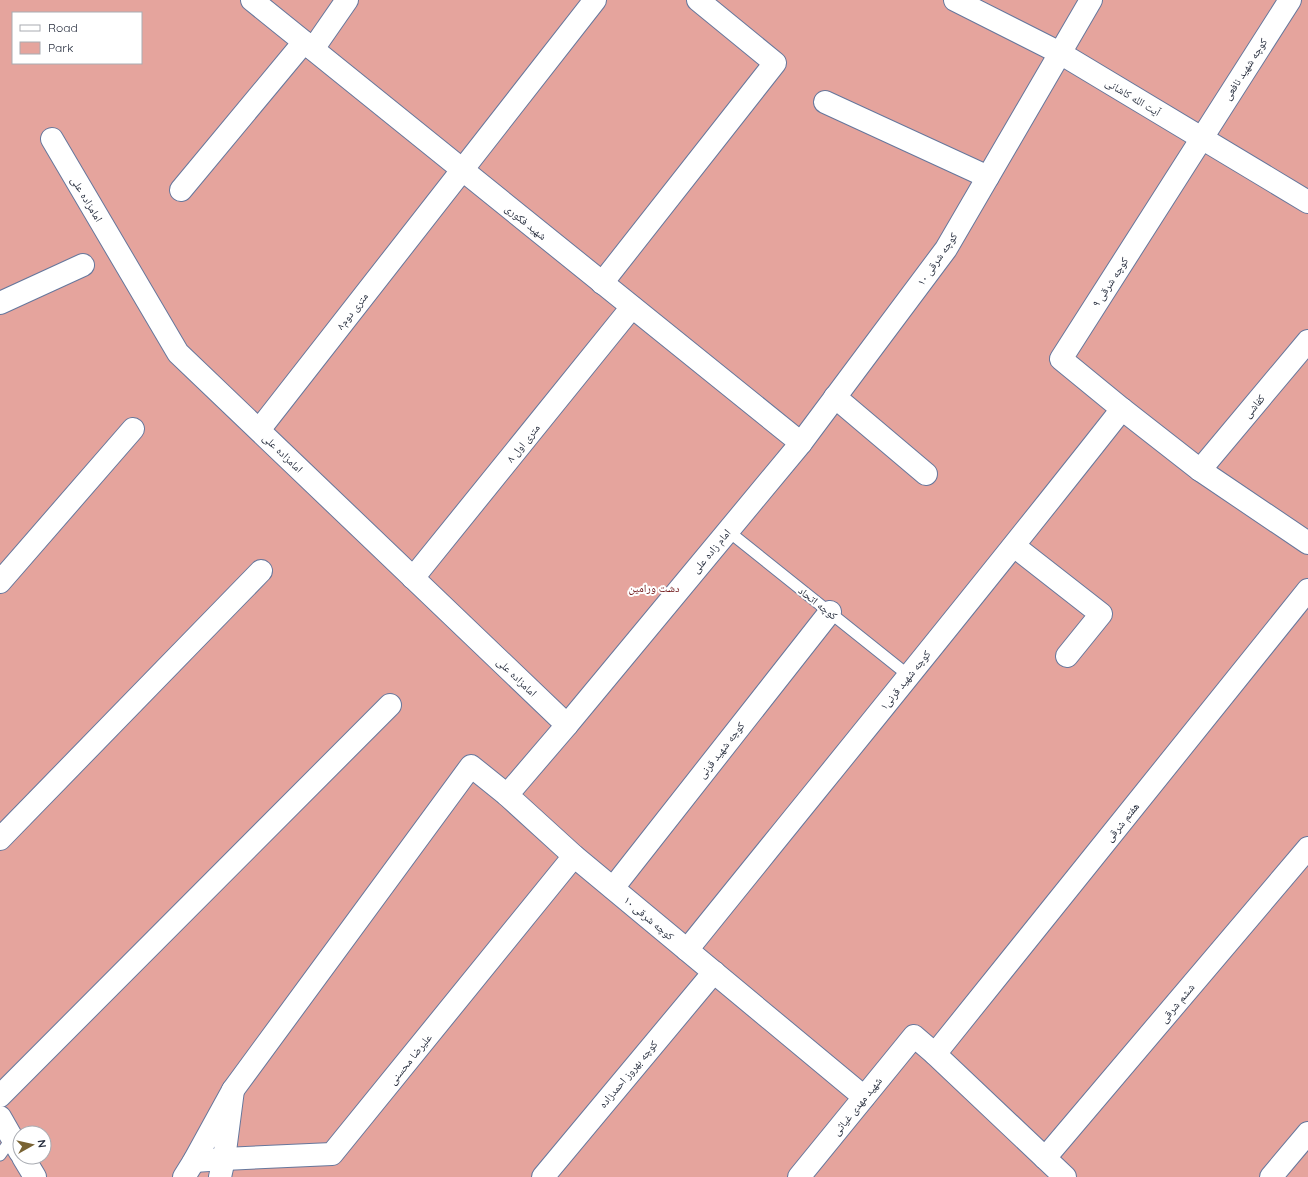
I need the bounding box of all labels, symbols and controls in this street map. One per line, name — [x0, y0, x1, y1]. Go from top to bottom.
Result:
legend — [12, 12, 142, 64]
text: Road — [48, 20, 78, 35]
street label: کوچه شهید نافعی — [1220, 35, 1270, 103]
text: Park — [48, 40, 73, 55]
street label: آیت الله کاشانی — [1103, 75, 1163, 119]
street label: امامزاده علی — [68, 174, 106, 224]
street label: شهید فکوری — [502, 201, 550, 243]
street label: کوچه شرقی ۱۰ — [914, 229, 961, 288]
street label: کوچه شرقی ۹ — [1089, 254, 1131, 310]
street label: متری دوم۸ — [333, 290, 371, 332]
street label: کفاشی — [1240, 391, 1268, 421]
street label: ۸ متری اول — [503, 421, 543, 465]
street label: امامزاده علی — [260, 430, 306, 476]
street label: امام زاده علی — [688, 526, 734, 576]
park label: دشت ورامین — [628, 581, 680, 595]
street label: کوچه اتحاد — [796, 583, 841, 623]
street label: کوچه شهید قرنی۱ — [877, 647, 934, 713]
street label: امامزاده علی — [494, 654, 540, 700]
street label: کوچه شهید قرنی — [695, 719, 748, 781]
street label: هفتم شرقی — [1102, 799, 1143, 845]
street label: کوچه شرقی ۱۰ — [621, 893, 677, 943]
street label: ششم شرقی — [1156, 980, 1198, 1026]
street label: علیرضا محسنی — [385, 1030, 435, 1087]
street label: کوچه بهروز احمدزاده — [596, 1037, 661, 1111]
street label: شهید مهدی غیاثی — [829, 1074, 885, 1138]
north arrow — [12, 1125, 52, 1165]
text: N — [34, 1139, 49, 1149]

